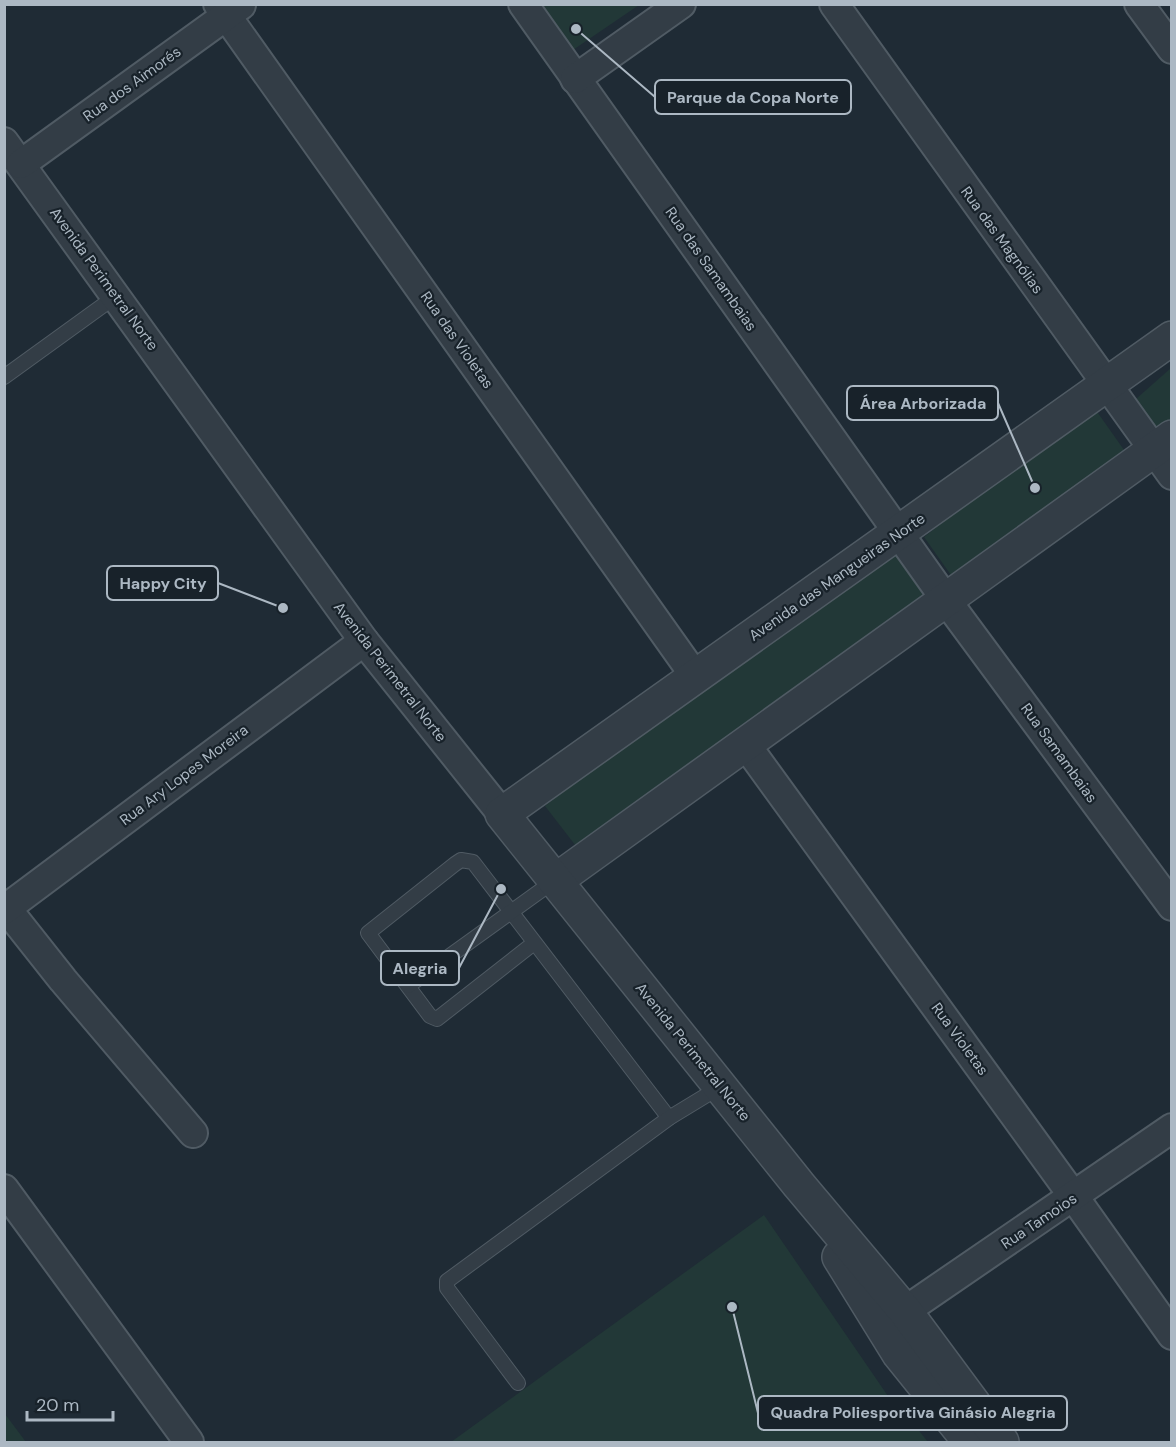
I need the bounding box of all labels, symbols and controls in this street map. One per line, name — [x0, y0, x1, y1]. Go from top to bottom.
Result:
street label: Rua dos Aimorés — [79, 42, 185, 126]
callout: Parque da Copa Norte — [655, 80, 851, 114]
text: Parque da Copa Norte — [667, 87, 839, 108]
street label: Rua das Magnólias — [956, 182, 1048, 298]
street label: Avenida Perimetral Norte — [45, 203, 163, 355]
street label: Rua das Samambaias — [661, 203, 761, 335]
street label: Rua das Violetas — [416, 287, 498, 393]
callout: Área Arborizada — [847, 386, 998, 420]
text: Área Arborizada — [860, 393, 986, 414]
street label: Avenida das Mangueiras Norte — [745, 508, 929, 646]
callout: Happy City — [107, 566, 218, 600]
text: Happy City — [119, 573, 207, 594]
street label: Avenida Perimetral Norte — [329, 598, 451, 746]
street label: Rua Samambaias — [1016, 699, 1102, 807]
street label: Rua Ary Lopes Moreira — [116, 720, 252, 830]
callout: Alegria — [381, 951, 459, 985]
text: Alegria — [393, 958, 447, 979]
street label: Avenida Perimetral Norte — [631, 979, 755, 1125]
street label: Rua Violetas — [927, 999, 993, 1079]
street label: Rua Tamoios — [997, 1188, 1081, 1254]
scale bar — [27, 1384, 112, 1422]
text: 20 m — [36, 1393, 79, 1417]
callout: Quadra Poliesportiva Ginásio Alegria — [758, 1396, 1067, 1430]
text: Quadra Poliesportiva Ginásio Alegria — [770, 1402, 1056, 1423]

